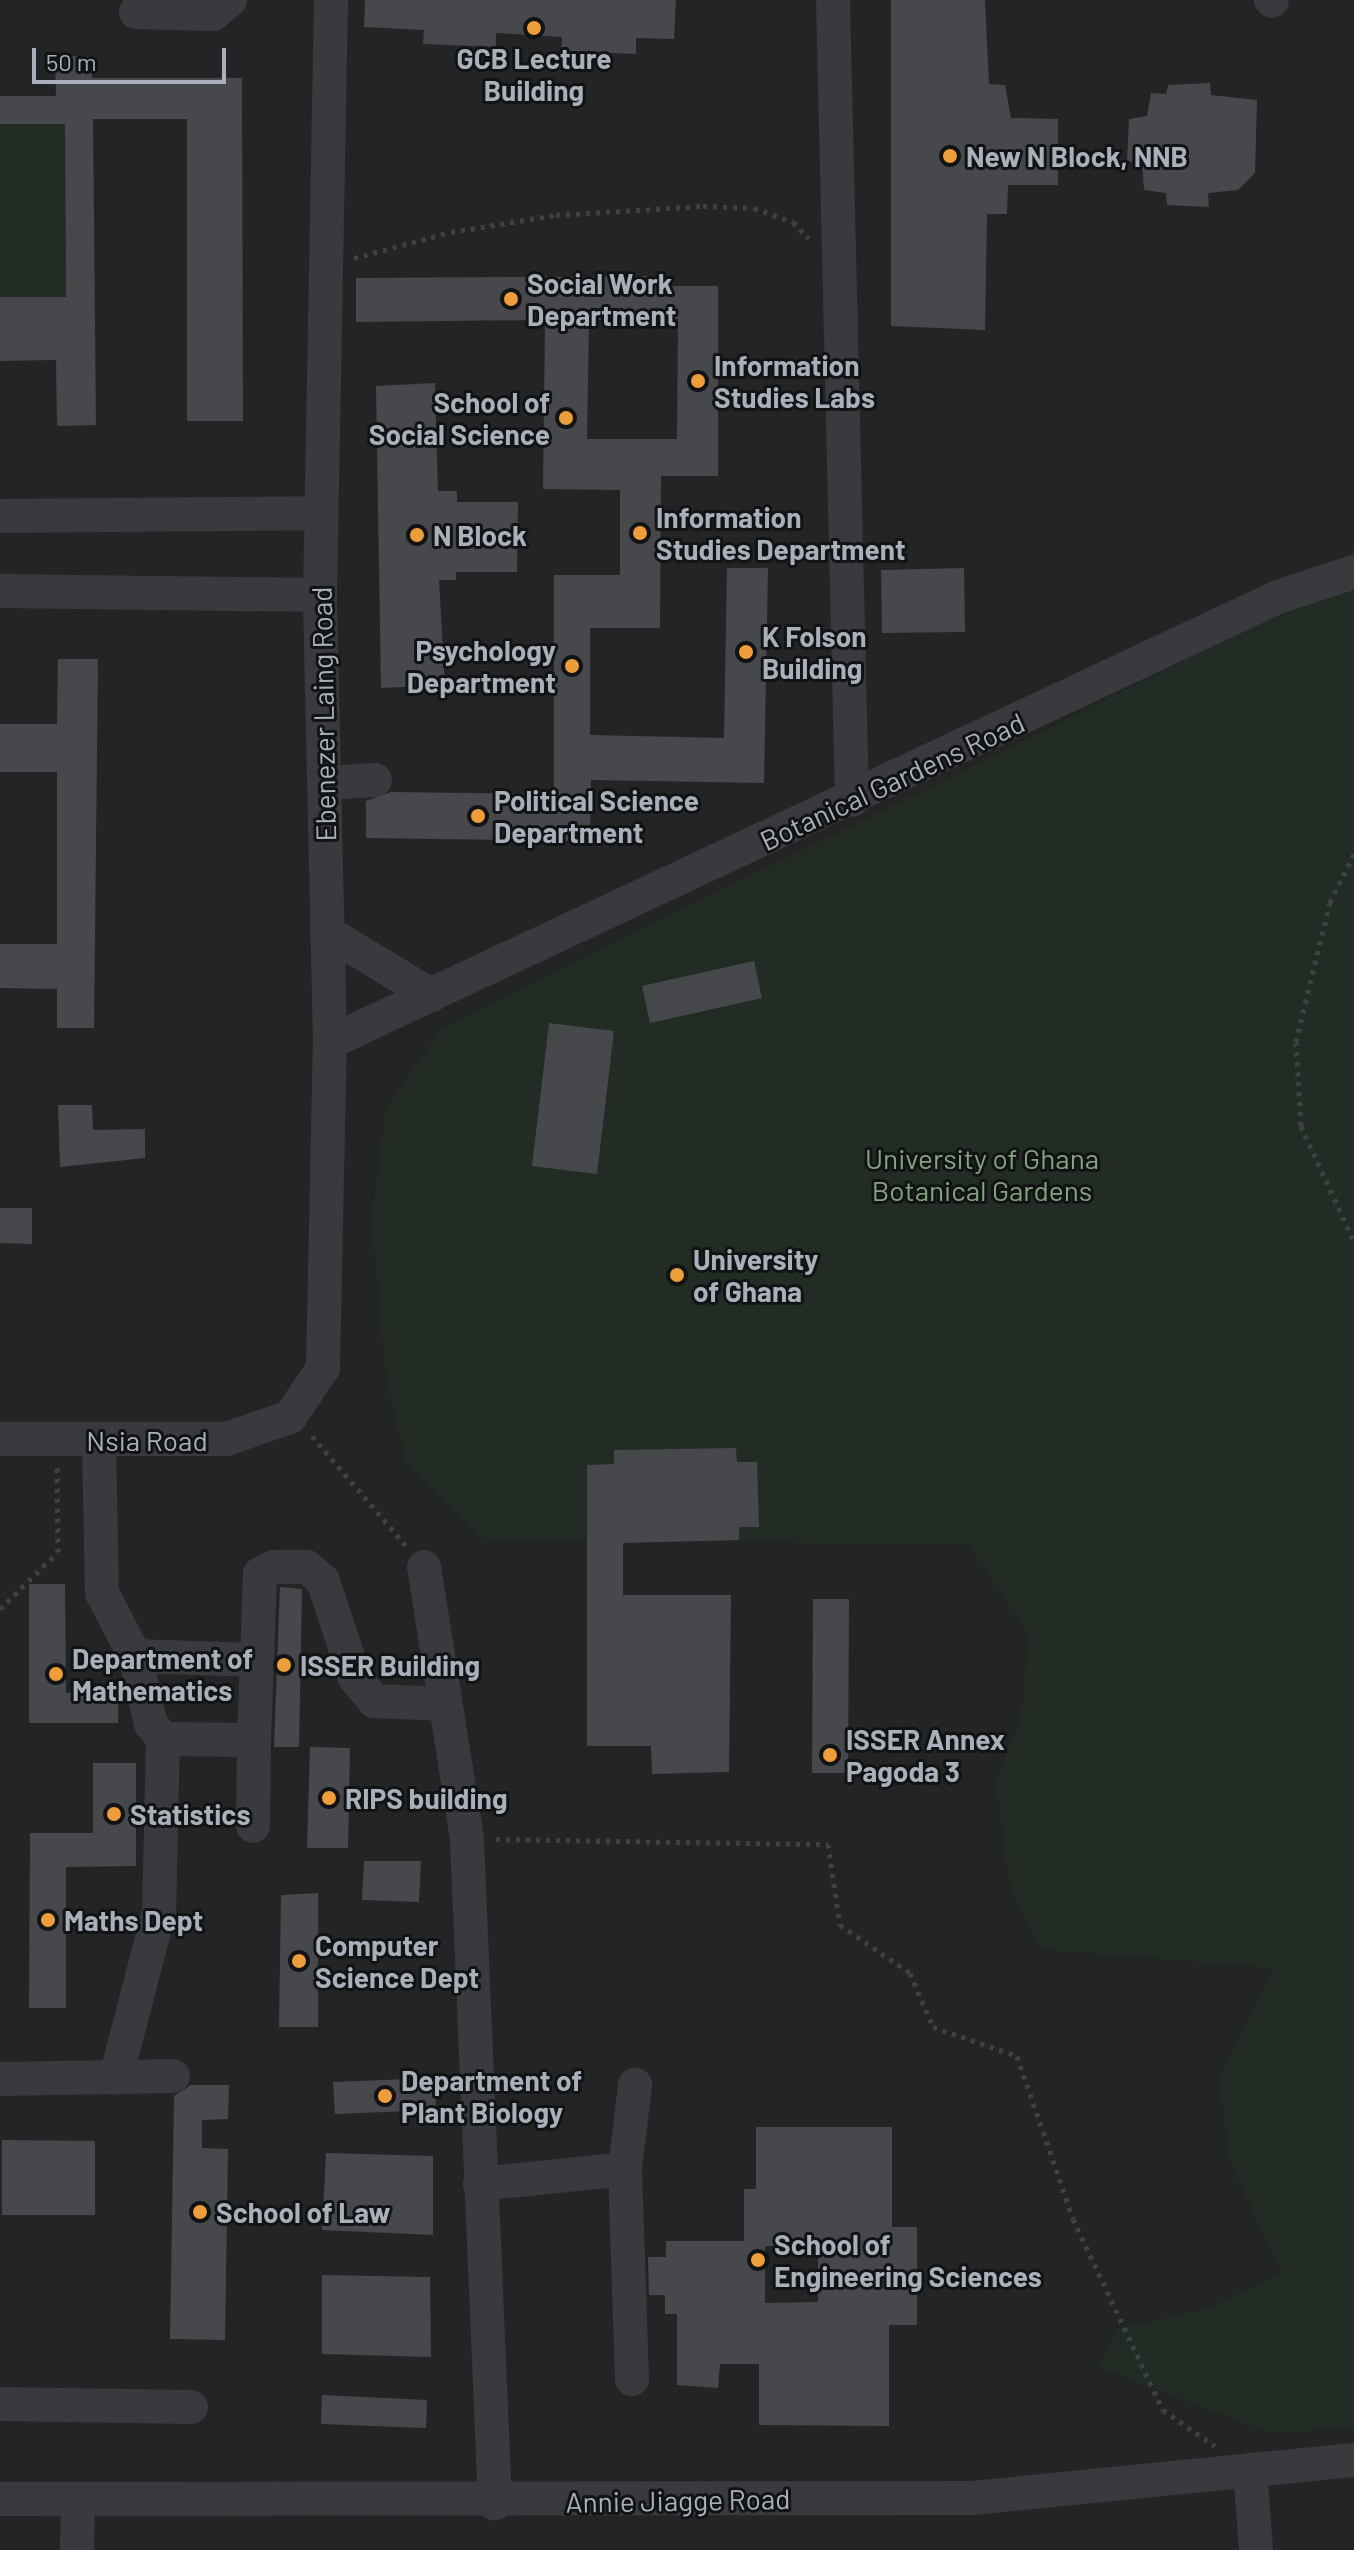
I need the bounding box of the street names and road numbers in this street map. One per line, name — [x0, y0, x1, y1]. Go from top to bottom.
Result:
street label: Ebenezer Laing Road — [304, 586, 342, 842]
street label: Botanical Gardens Road — [754, 705, 1030, 857]
street label: Nsia Road — [86, 1423, 208, 1457]
street label: Annie Jiagge Road — [565, 2481, 791, 2519]

